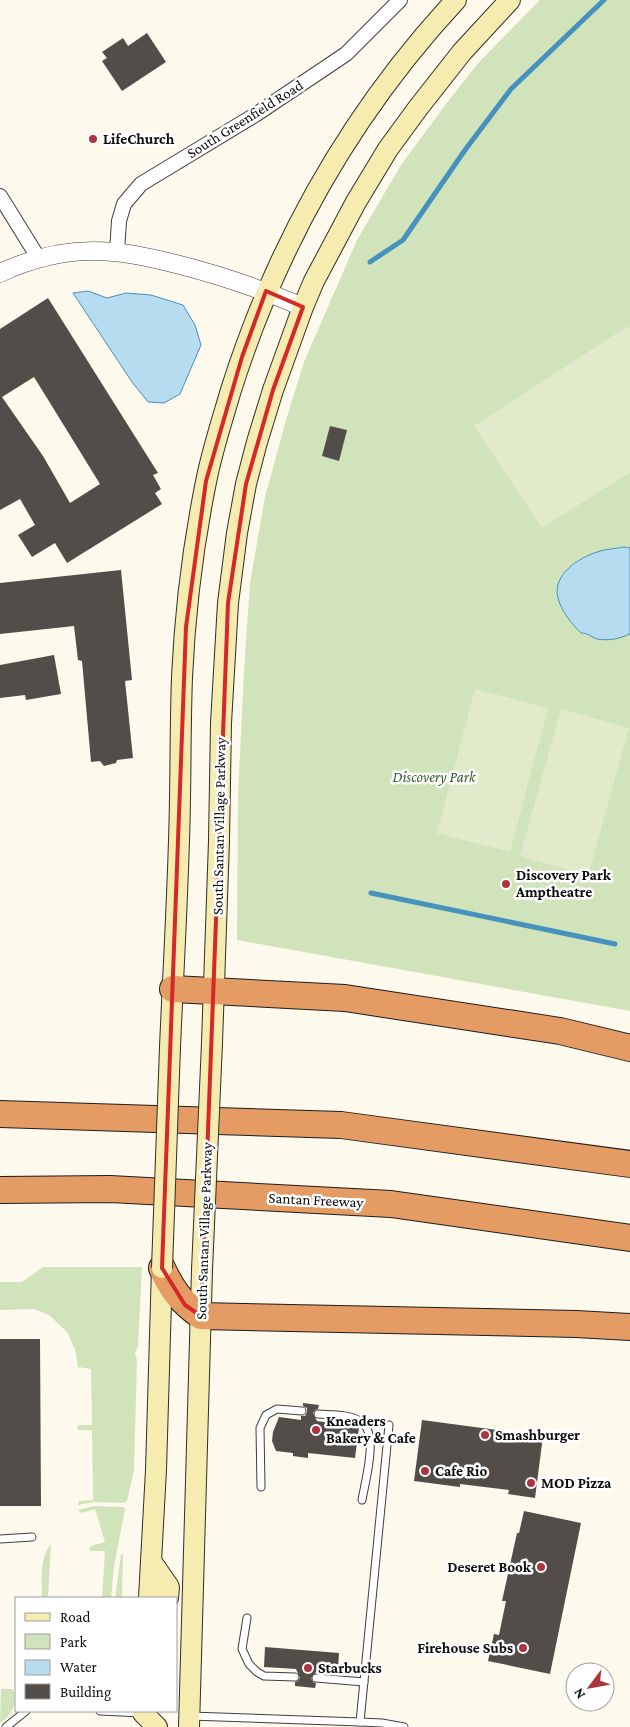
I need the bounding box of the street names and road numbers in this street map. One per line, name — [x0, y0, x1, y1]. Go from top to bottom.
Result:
street label: South Greenfield Road — [184, 77, 306, 161]
street label: South Santan Village Parkway — [209, 737, 230, 915]
street label: South Santan Village Parkway — [193, 1142, 216, 1320]
street label: Santan Freeway — [268, 1190, 364, 1211]

